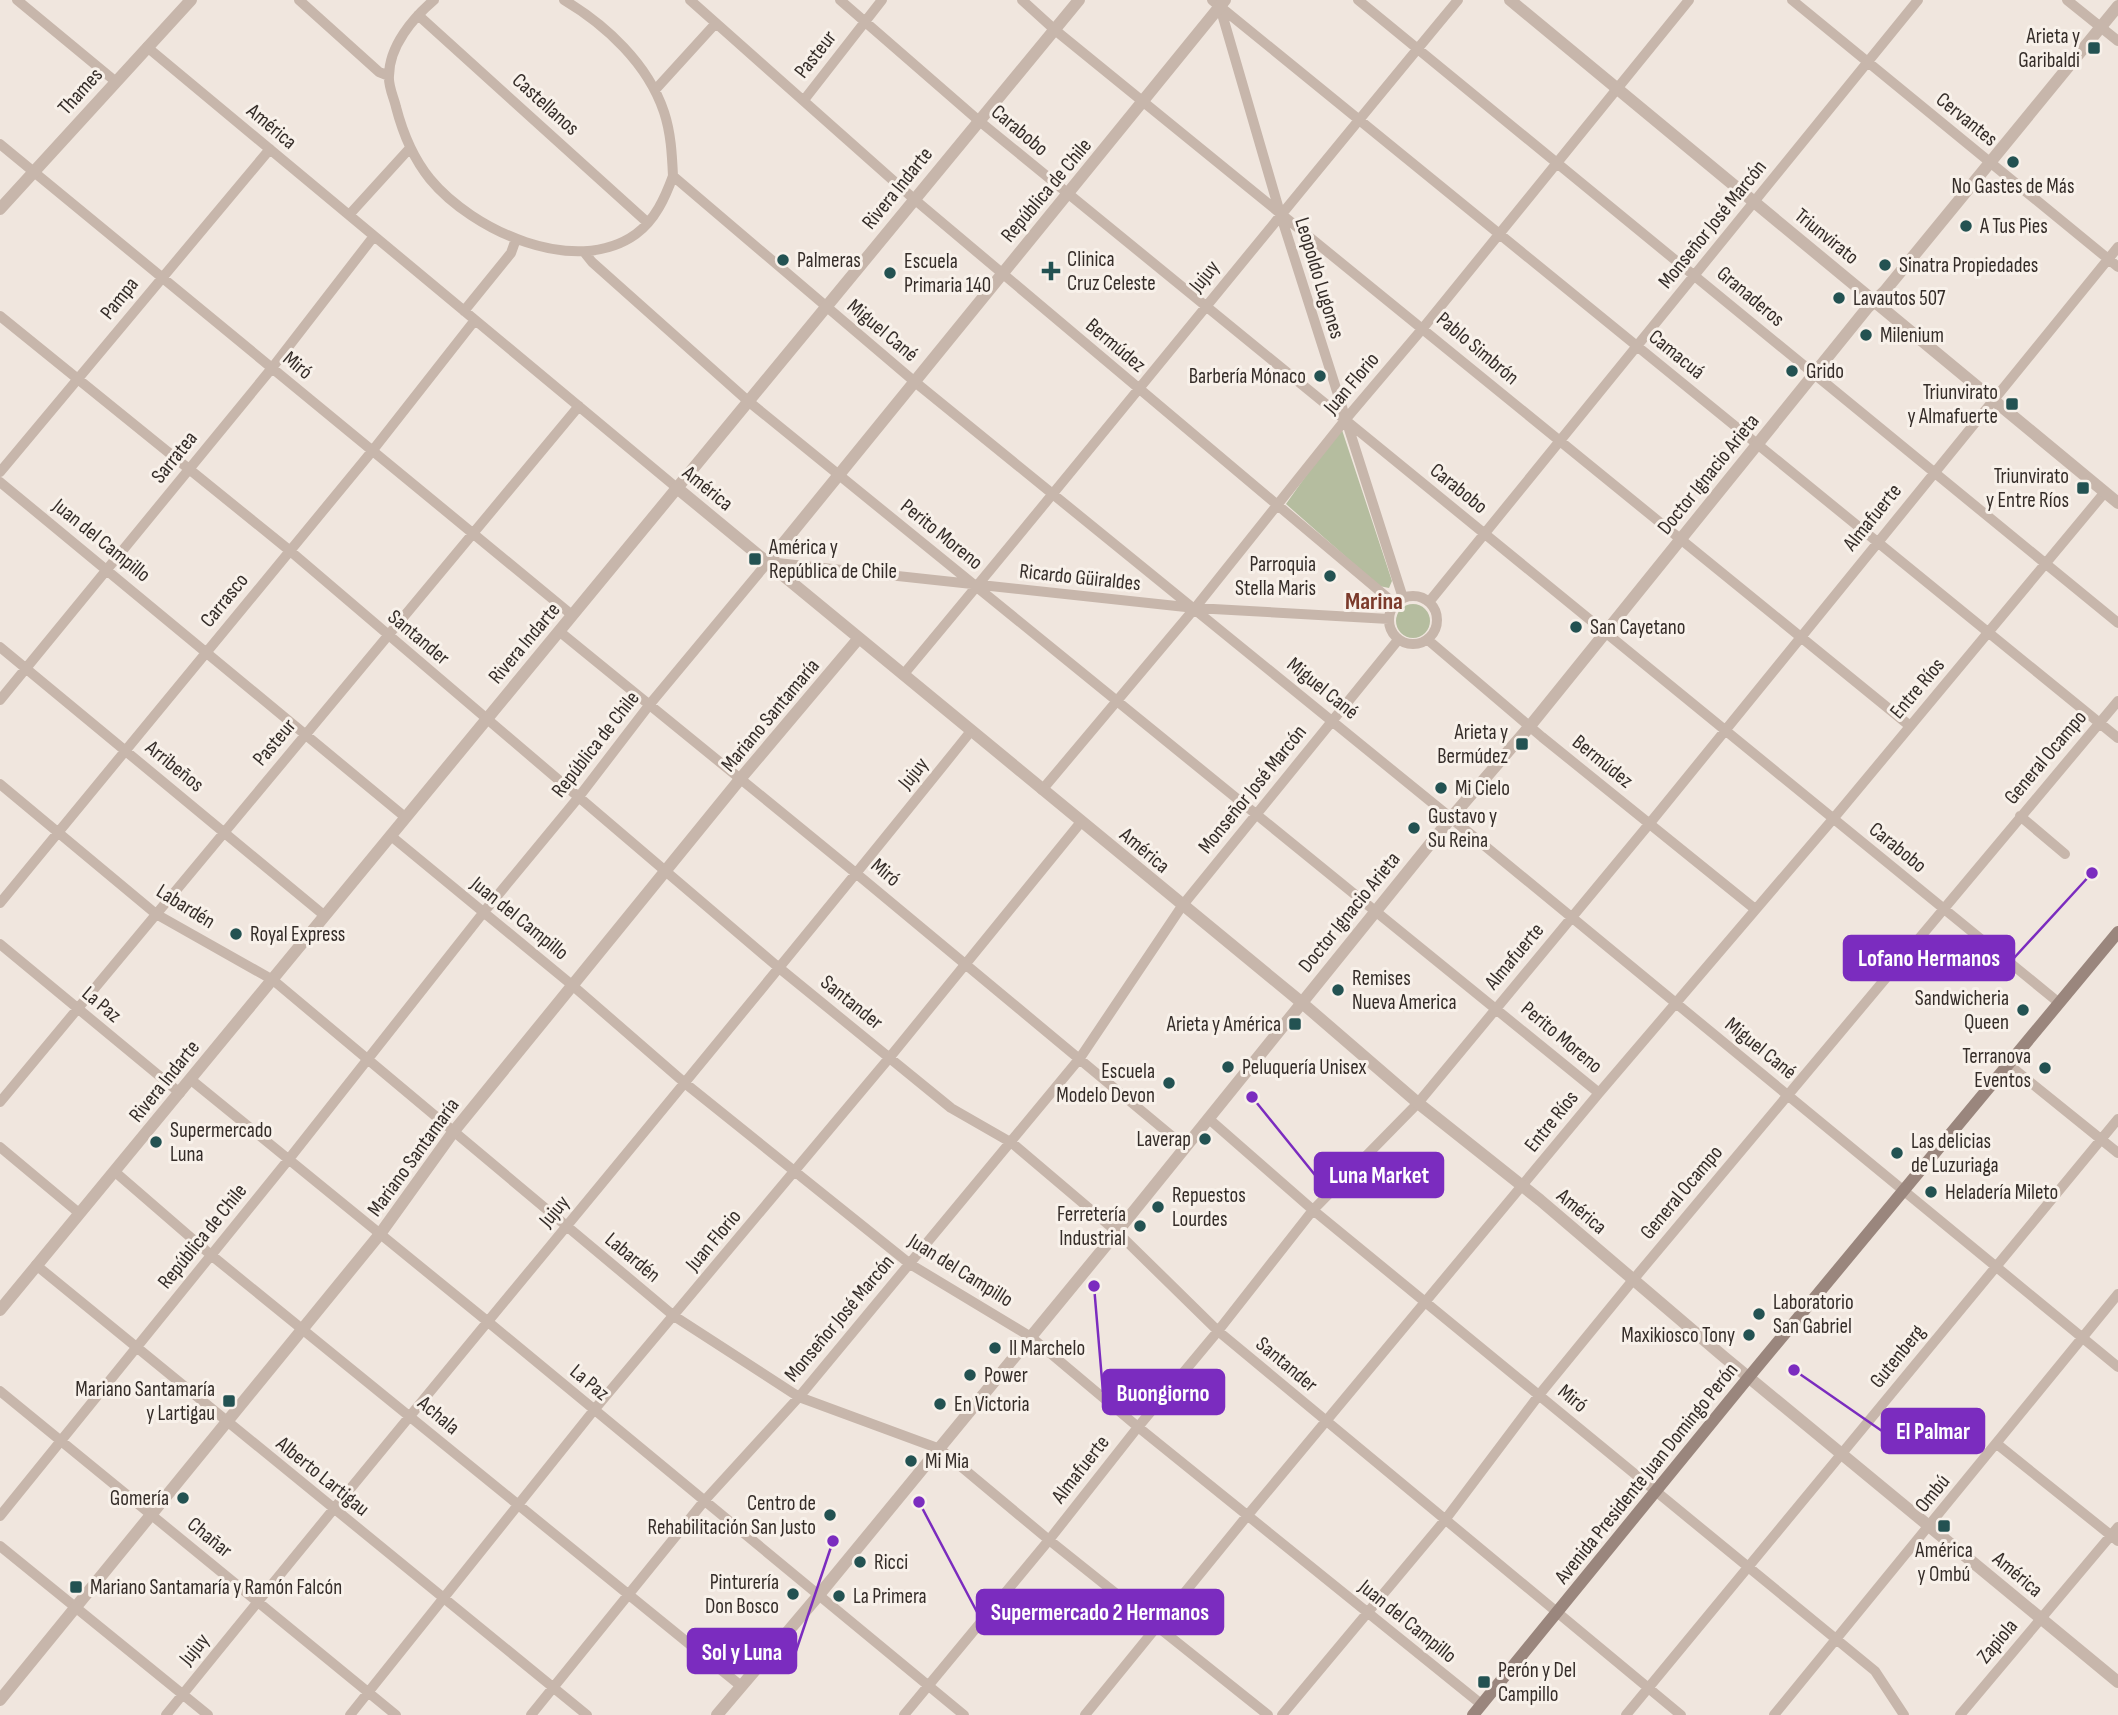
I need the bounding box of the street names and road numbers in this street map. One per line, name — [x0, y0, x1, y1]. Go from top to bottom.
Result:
street label: Pasteur — [789, 25, 842, 83]
street label: Thames — [53, 63, 108, 120]
street label: Castellanos — [507, 68, 584, 141]
street label: Cervantes — [1931, 87, 2002, 152]
street label: América — [241, 98, 302, 154]
street label: Carabobo — [986, 99, 1053, 161]
street label: República de Chile — [996, 133, 1097, 247]
street label: Rivera Indarte — [857, 142, 938, 234]
street label: Monseñor José Marcón — [1653, 155, 1772, 294]
street label: Triunvirato — [1790, 203, 1864, 270]
street label: Leopoldo Lugones — [1289, 215, 1350, 342]
street label: Jujuy — [1183, 255, 1225, 298]
street label: Granaderos — [1712, 261, 1790, 332]
street label: Pampa — [95, 272, 144, 324]
street label: Miguel Cané — [842, 294, 923, 367]
street label: Pablo Simbrón — [1431, 307, 1524, 390]
street label: Bermúdez — [1081, 313, 1151, 378]
street label: Camacuá — [1644, 324, 1710, 384]
street label: Miró — [278, 346, 318, 385]
street label: Juan Florio — [1318, 347, 1384, 420]
street label: Doctor Ignacio Arieta — [1652, 409, 1765, 540]
street label: Sarratea — [146, 426, 203, 488]
street label: Carabobo — [1425, 458, 1492, 519]
street label: América — [677, 460, 738, 516]
street label: Almafuerte — [1837, 479, 1907, 557]
street label: Juan del Campillo — [47, 493, 156, 587]
street label: Perito Moreno — [896, 494, 988, 575]
street label: Ricardo Güiraldes — [1018, 559, 1142, 596]
street label: Carrasco — [195, 568, 254, 632]
street label: Rivera Indarte — [483, 598, 566, 689]
street label: Santander — [383, 604, 455, 670]
street label: Miguel Cané — [1282, 652, 1363, 725]
street label: Entre Ríos — [1885, 653, 1950, 724]
street label: Mariano Santamaría — [716, 654, 825, 777]
street label: República de Chile — [546, 686, 645, 802]
street label: General Ocampo — [1999, 705, 2092, 809]
street label: Pasteur — [248, 714, 301, 771]
street label: Monseñor José Marcón — [1193, 720, 1312, 859]
street label: Bermúdez — [1567, 729, 1638, 794]
street label: Arribeños — [140, 735, 209, 797]
street label: Jujuy — [892, 752, 934, 795]
street label: Carabobo — [1864, 817, 1931, 878]
street label: América — [1114, 822, 1175, 878]
street label: Doctor Ignacio Arieta — [1293, 847, 1406, 978]
street label: Miró — [866, 853, 906, 892]
street label: Juan del Campillo — [465, 871, 574, 965]
street label: Labardén — [152, 879, 220, 934]
street label: Almafuerte — [1479, 918, 1549, 995]
street label: Santander — [816, 970, 888, 1035]
street label: La Paz — [77, 981, 127, 1028]
street label: Perito Moreno — [1516, 996, 1607, 1079]
street label: Miguel Cané — [1720, 1012, 1801, 1085]
street label: Rivera Indarte — [124, 1035, 205, 1127]
street label: Entre Ríos — [1519, 1086, 1584, 1157]
street label: Mariano Santamaría — [362, 1093, 465, 1221]
street label: General Ocampo — [1635, 1140, 1728, 1244]
street label: República de Chile — [152, 1179, 252, 1294]
street label: América — [1551, 1183, 1612, 1239]
street label: Jujuy — [533, 1190, 575, 1233]
street label: Juan Florio — [680, 1204, 746, 1277]
street label: Labardén — [600, 1227, 665, 1288]
street label: Juan del Campillo — [903, 1228, 1018, 1312]
street label: Monseñor José Marcón — [779, 1250, 900, 1387]
street label: Gutenberg — [1864, 1320, 1930, 1393]
street label: Santander — [1251, 1331, 1323, 1397]
street label: Avenida Presidente Juan Domingo Perón — [1549, 1358, 1743, 1590]
street label: La Paz — [565, 1359, 615, 1406]
street label: Miró — [1553, 1379, 1593, 1418]
street label: Achala — [412, 1390, 465, 1440]
street label: Almafuerte — [1046, 1430, 1115, 1509]
street label: Alberto Lartigau — [270, 1431, 374, 1521]
street label: Ombú — [1910, 1469, 1955, 1517]
street label: Chañar — [182, 1512, 237, 1563]
street label: América — [1987, 1546, 2048, 1602]
street label: Juan del Campillo — [1353, 1574, 1462, 1668]
street label: Zapiola — [1972, 1614, 2023, 1668]
street label: Jujuy — [173, 1628, 215, 1671]

